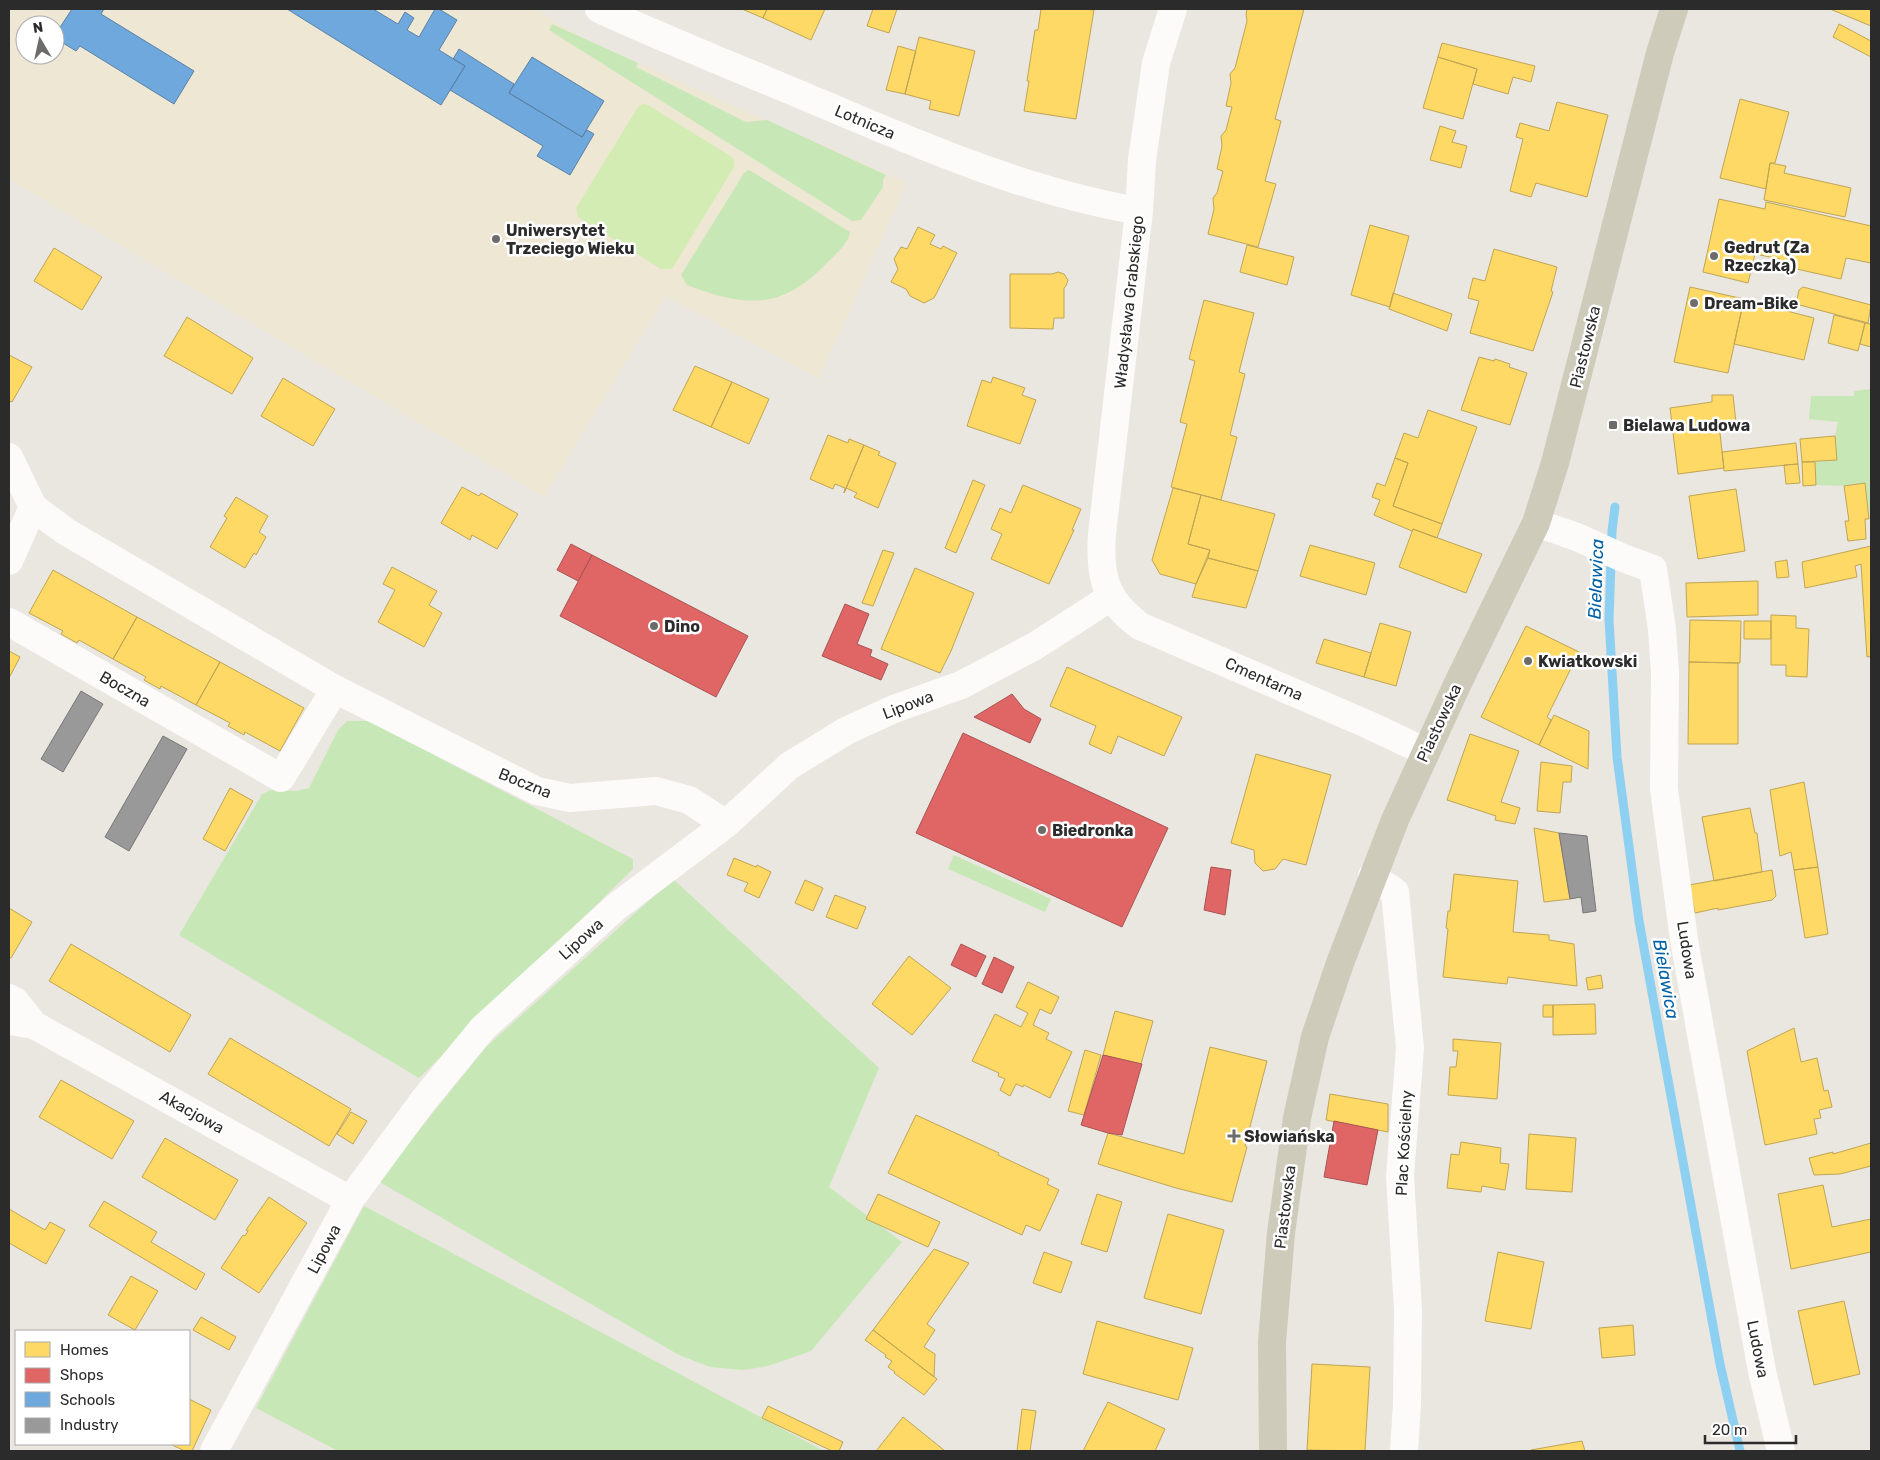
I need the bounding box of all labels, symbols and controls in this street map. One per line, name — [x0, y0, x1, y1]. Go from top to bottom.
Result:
north arrow — [15, 15, 65, 65]
text: N — [32, 18, 44, 37]
street label: Lotnicza — [832, 101, 898, 143]
street label: Władysława Grabskiego — [1110, 214, 1148, 390]
place label: Uniwersytet Trzeciego Wieku — [506, 221, 634, 258]
marker: Uniwersytet Trzeciego Wieku — [490, 233, 502, 245]
place label: Gedrut (Za Rzeczką) — [1724, 238, 1810, 275]
marker: Gedrut (Za Rzeczką) — [1708, 250, 1720, 262]
place label: Dream-Bike — [1704, 294, 1798, 313]
marker: Dream-Bike — [1688, 297, 1700, 309]
street label: Piastowska — [1566, 304, 1604, 390]
place label: Bielawa Ludowa — [1623, 416, 1750, 435]
marker: Bielawa Ludowa — [1607, 419, 1619, 431]
water label: Bielawica — [1584, 538, 1608, 620]
place label: Dino — [664, 617, 700, 636]
marker: Dino — [648, 620, 660, 632]
place label: Kwiatkowski — [1538, 652, 1637, 671]
street label: Cmentarna — [1222, 653, 1306, 705]
marker: Kwiatkowski — [1522, 655, 1534, 667]
street label: Boczna — [96, 667, 154, 711]
street label: Piastowska — [1413, 681, 1465, 765]
street label: Lipowa — [880, 687, 936, 723]
street label: Boczna — [496, 764, 554, 802]
place label: Biedronka — [1052, 821, 1133, 840]
marker: Biedronka — [1036, 824, 1048, 836]
street label: Lipowa — [555, 914, 607, 964]
street label: Ludowa — [1673, 920, 1701, 980]
water label: Bielawica — [1648, 937, 1684, 1021]
street label: Akacjowa — [156, 1086, 228, 1138]
street label: Plac Kościelny — [1392, 1089, 1416, 1196]
place label: Słowiańska — [1244, 1127, 1335, 1146]
marker: Słowiańska — [1228, 1130, 1240, 1142]
street label: Piastowska — [1270, 1164, 1300, 1250]
street label: Lipowa — [303, 1221, 345, 1277]
street label: Ludowa — [1743, 1319, 1773, 1379]
legend — [15, 1330, 190, 1445]
text: Homes — [60, 1341, 109, 1359]
text: Shops — [60, 1366, 104, 1384]
text: Schools — [60, 1391, 116, 1409]
scale bar — [1705, 1412, 1796, 1444]
text: Industry — [60, 1416, 119, 1434]
text: 20 m — [1712, 1421, 1747, 1439]

